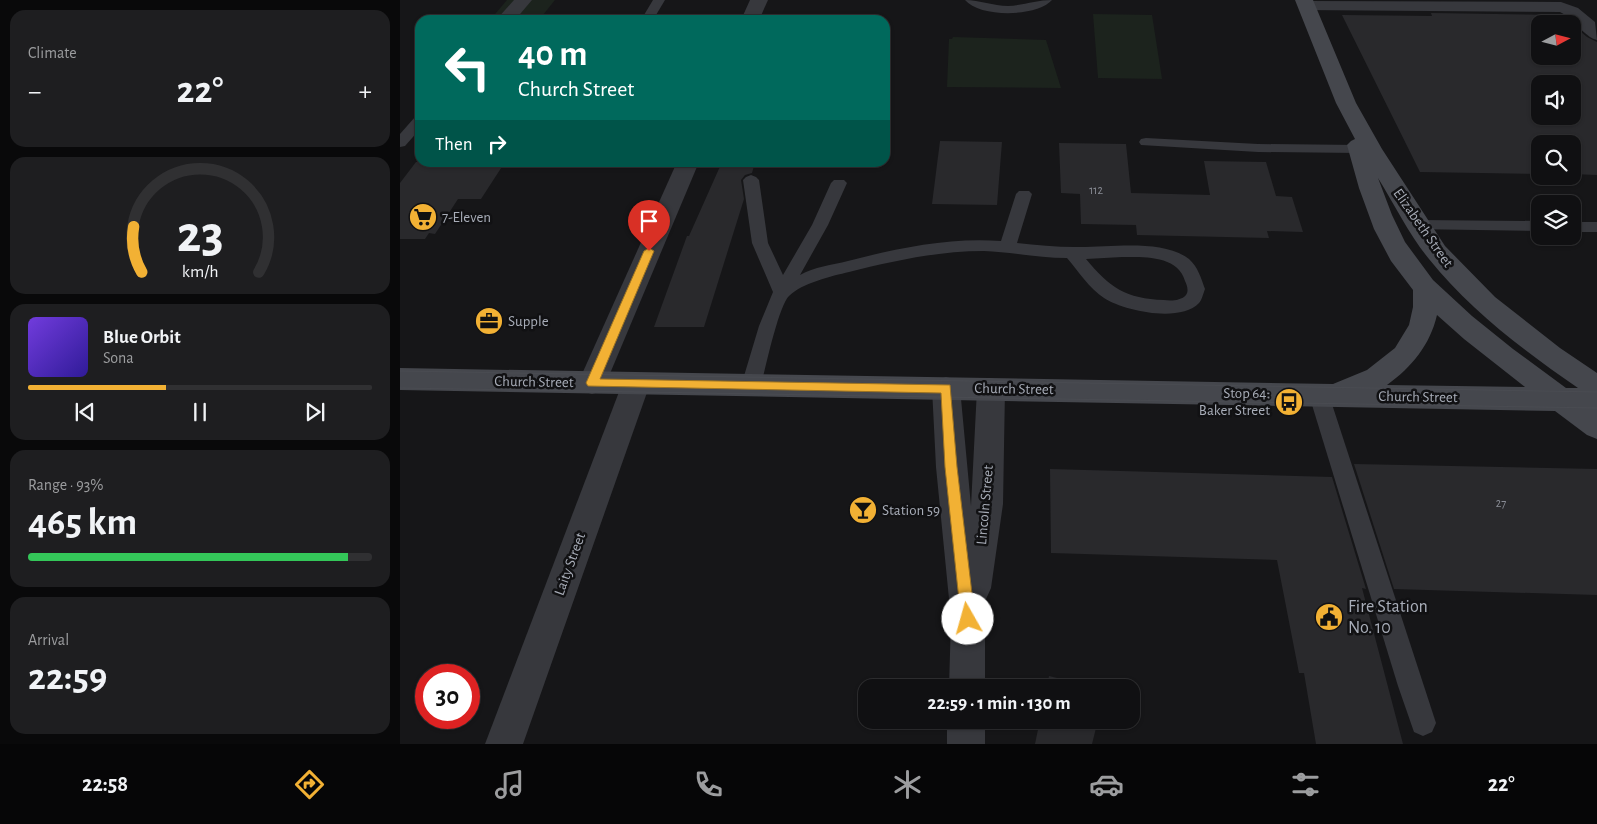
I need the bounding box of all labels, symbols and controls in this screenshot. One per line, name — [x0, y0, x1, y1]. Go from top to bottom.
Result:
north arrow — [1531, 15, 1581, 65]
map controls — [1531, 15, 1581, 245]
icon: left — [435, 35, 500, 100]
text: 40 m — [518, 37, 587, 72]
text: Climate — [28, 45, 77, 61]
text: 22° — [177, 72, 223, 110]
button: sound — [1531, 75, 1581, 125]
text: − — [28, 78, 41, 106]
text: + — [359, 78, 372, 106]
text: Church Street — [518, 78, 634, 100]
icon: right — [483, 130, 511, 158]
text: Then — [435, 135, 473, 154]
button: search — [1531, 135, 1581, 185]
house number: 112 — [1089, 184, 1103, 196]
street label: Elizabeth Street — [1390, 186, 1456, 270]
button: layers — [1531, 195, 1581, 245]
pin — [628, 200, 670, 251]
supermarket icon: 7-Eleven — [408, 202, 438, 232]
icon: arrive — [635, 207, 663, 235]
text: 23 — [177, 209, 223, 261]
place label: 7-Eleven — [442, 210, 491, 225]
text: km/h — [182, 263, 218, 281]
office icon: Supple — [474, 306, 504, 336]
place label: Supple — [508, 314, 549, 329]
text: Blue Orbit — [103, 328, 181, 347]
text: Sona — [103, 350, 134, 366]
street label: Church Street — [494, 374, 574, 390]
street label: Church Street — [974, 381, 1054, 397]
place label: Stop 64: Baker Street — [1199, 386, 1270, 418]
bus stop icon: Stop 64: Baker Street — [1274, 387, 1304, 417]
street label: Church Street — [1378, 389, 1458, 405]
icon: previous — [71, 398, 99, 426]
icon: pause — [186, 398, 214, 426]
icon: next — [301, 398, 329, 426]
street label: Lincoln Street — [974, 464, 996, 545]
text: Range · 93% — [28, 477, 103, 493]
bar icon: Station 59 — [848, 495, 878, 525]
house number: 27 — [1496, 497, 1506, 509]
place label: Station 59 — [882, 503, 940, 518]
text: 465 km — [28, 504, 137, 542]
street label: Laity Street — [552, 530, 588, 597]
position arrow — [941, 592, 993, 644]
place label: Fire Station No. 10 — [1348, 598, 1428, 637]
public building icon: Fire Station No. 10 — [1314, 602, 1344, 632]
text: Arrival — [28, 632, 69, 648]
text: 22:59 — [28, 659, 107, 697]
speed limit sign: 30 — [415, 664, 480, 729]
text: 22:59 · 1 min · 130 m — [928, 694, 1071, 713]
icon: directions — [292, 767, 327, 802]
icon: music — [492, 767, 527, 802]
icon: phone — [691, 767, 726, 802]
icon: climate — [890, 767, 925, 802]
icon: car — [1089, 767, 1124, 802]
icon: filters — [1288, 767, 1323, 802]
text: 22:58 — [82, 773, 128, 795]
text: 22° — [1488, 773, 1515, 795]

